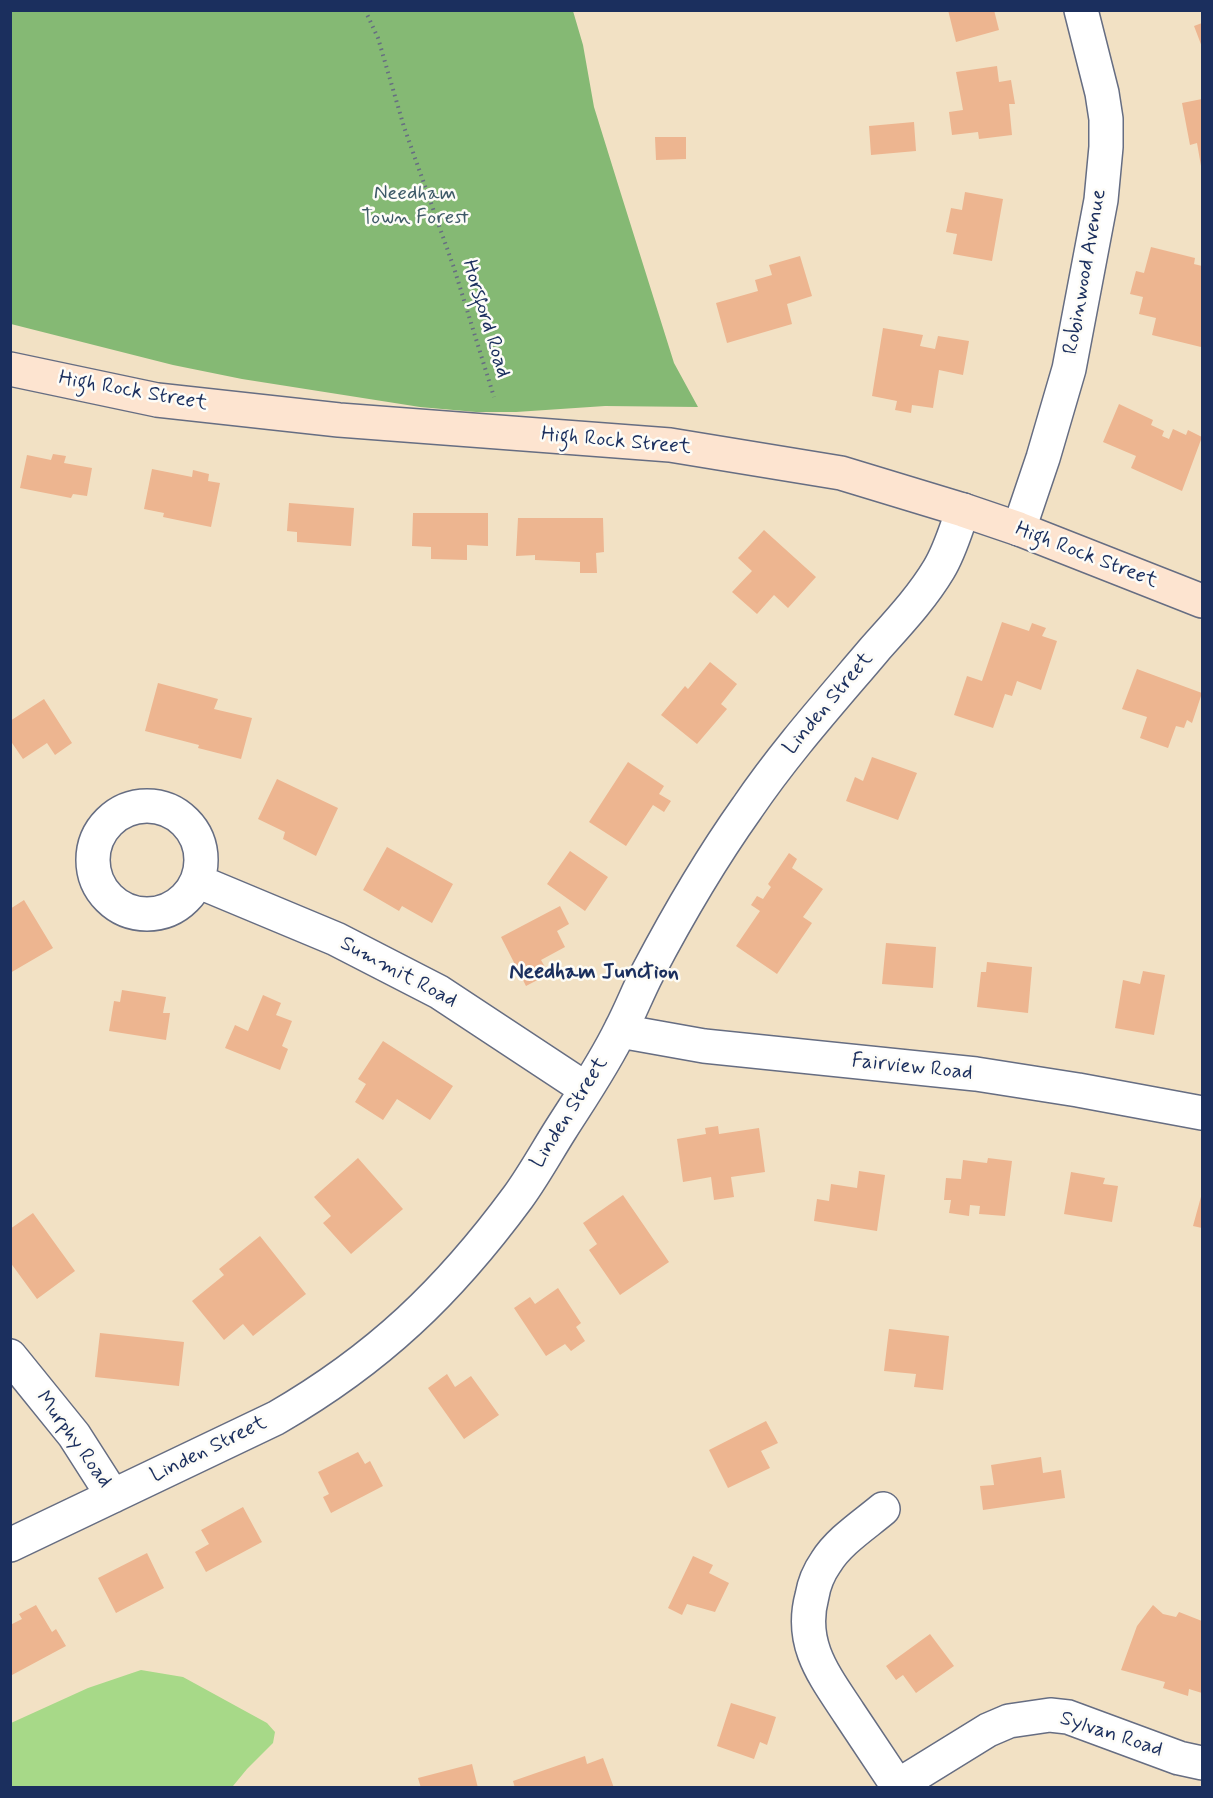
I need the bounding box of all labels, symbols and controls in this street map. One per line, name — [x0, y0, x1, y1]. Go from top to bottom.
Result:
park label: Needham Town Forest — [361, 182, 469, 232]
street label: Robinwood Avenue — [1059, 187, 1113, 357]
street label: Horsford Road — [455, 257, 515, 381]
street label: High Rock Street — [57, 367, 209, 417]
street label: High Rock Street — [540, 423, 692, 461]
street label: High Rock Street — [1011, 517, 1161, 595]
street label: Linden Street — [779, 648, 879, 760]
street label: Summit Road — [335, 932, 461, 1014]
district label: Needham Junction — [509, 960, 679, 986]
street label: Fairview Road — [850, 1049, 974, 1087]
street label: Linden Street — [526, 1053, 614, 1173]
street label: Murphy Road — [29, 1387, 117, 1493]
street label: Linden Street — [147, 1411, 271, 1489]
street label: Sylvan Road — [1056, 1707, 1166, 1763]

